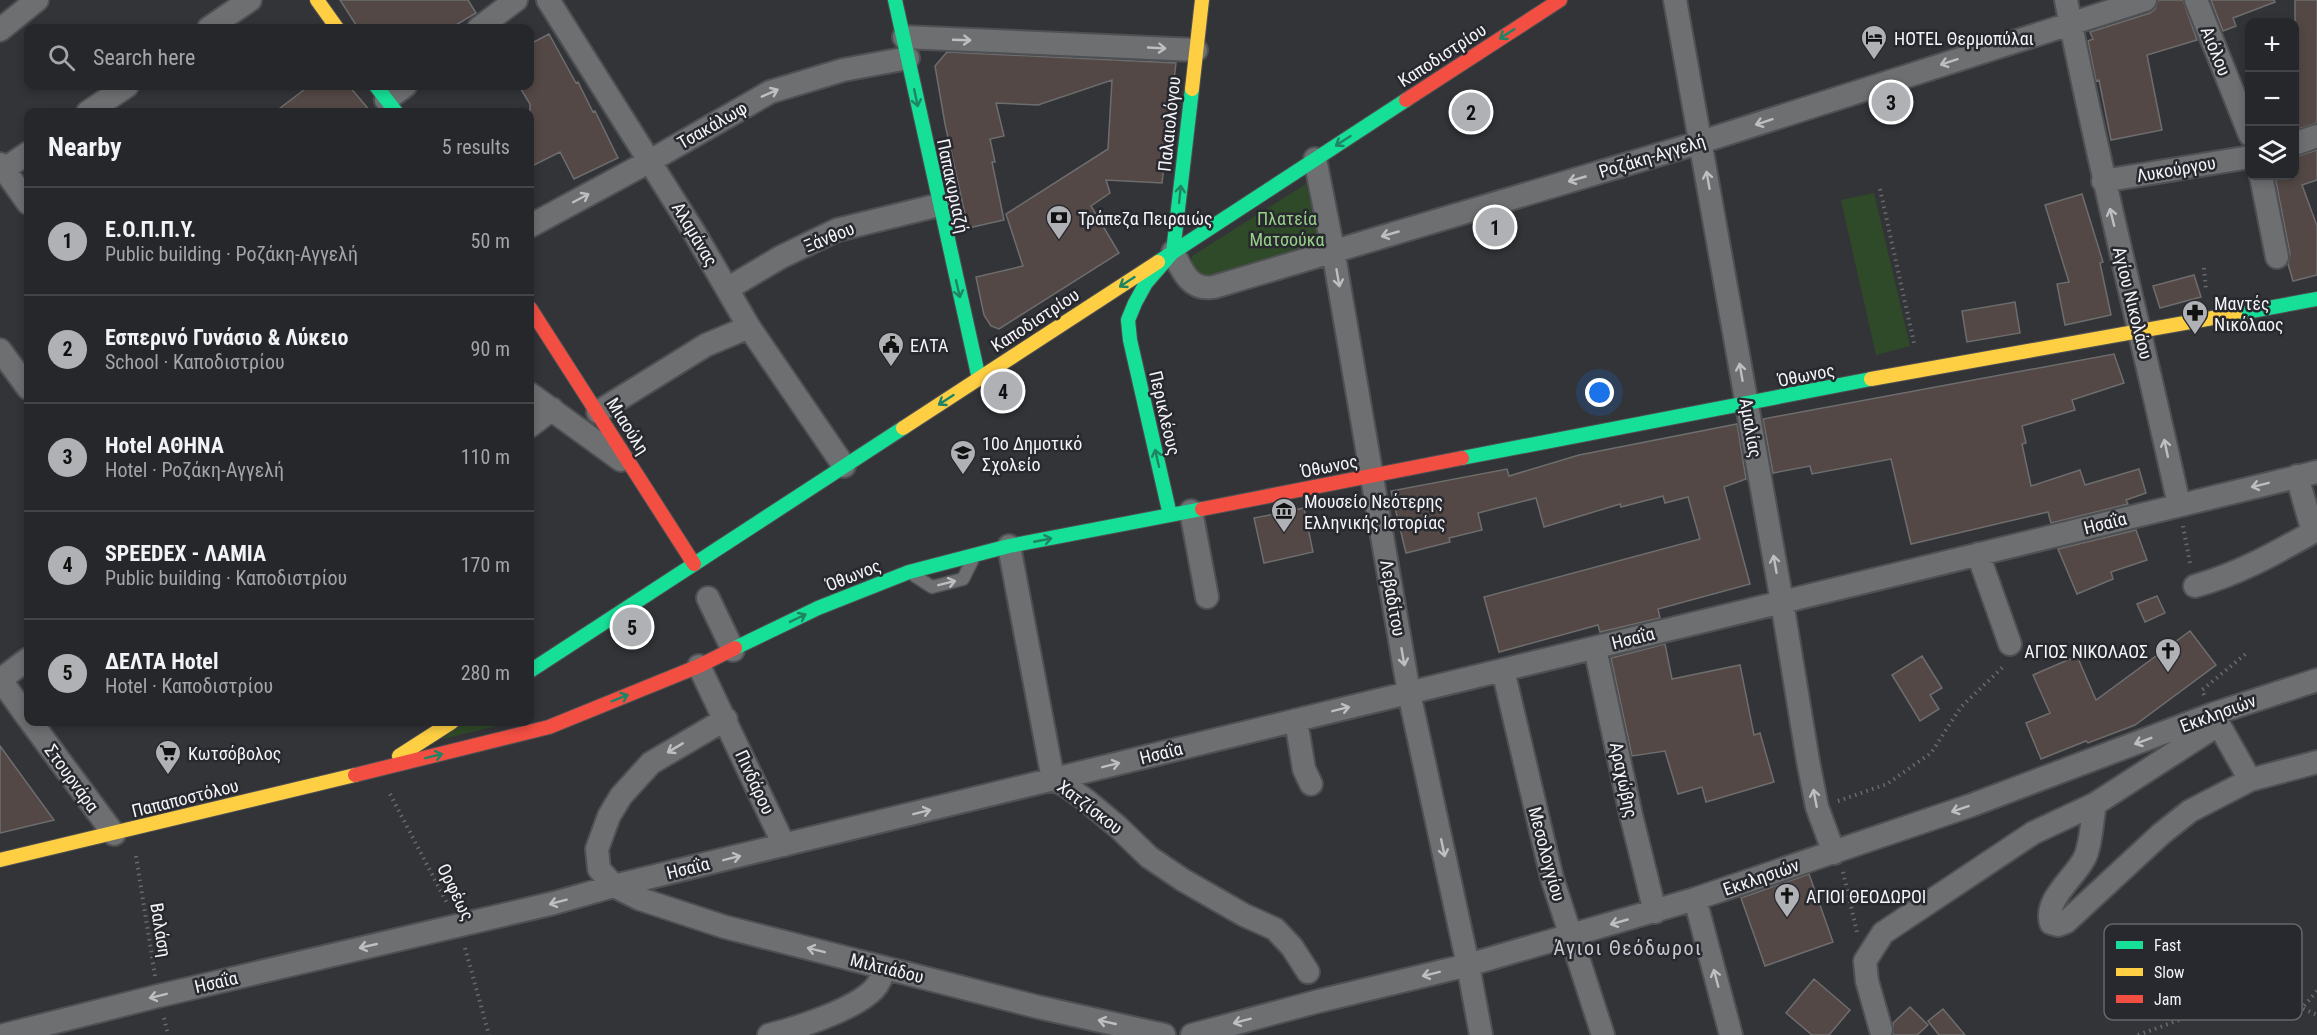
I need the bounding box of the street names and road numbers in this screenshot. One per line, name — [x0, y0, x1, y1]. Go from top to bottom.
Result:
street label: Καποδιστρίου — [1394, 19, 1490, 91]
street label: Αιόλου — [2197, 23, 2235, 79]
street label: Παλαιολόγου — [1154, 75, 1184, 173]
street label: Τσακάλωφ — [673, 97, 751, 153]
street label: Ροζάκη-Αγγελή — [1596, 130, 1708, 182]
street label: Παπακυριαζή — [933, 137, 973, 235]
street label: Λυκούργου — [2135, 152, 2217, 186]
street label: Αλαμάνας — [668, 198, 722, 270]
street label: Ξάνθου — [801, 217, 857, 257]
street label: Αγίου Νικολάου — [2109, 245, 2157, 361]
street label: Καποδιστρίου — [987, 284, 1083, 356]
street label: Όθωνος — [1775, 359, 1836, 391]
street label: Περικλέους — [1145, 369, 1185, 457]
street label: Μιαούλη — [602, 394, 654, 458]
street label: Αμαλίας — [1735, 397, 1767, 459]
street label: Όθωνος — [1298, 450, 1359, 482]
street label: Ησαΐα — [2081, 508, 2129, 538]
street label: Όθωνος — [821, 554, 884, 596]
street label: Λεβαδίτου — [1376, 558, 1410, 638]
street label: Ησαΐα — [1609, 623, 1657, 653]
street label: Εκκλησιών — [2177, 689, 2259, 736]
street label: Ησαΐα — [1137, 738, 1185, 768]
street label: Στουρνάρα — [41, 740, 104, 816]
street label: Αραχώβης — [1606, 740, 1642, 820]
street label: Πινδάρου — [731, 747, 779, 817]
street label: Παπαποστόλου — [129, 775, 241, 821]
street label: Χατζίσκου — [1053, 776, 1127, 838]
street label: Μεσολογγίου — [1524, 805, 1570, 903]
street label: Ησαΐα — [664, 853, 712, 883]
street label: Εκκλησιών — [1720, 854, 1802, 900]
street label: Ορφέως — [433, 860, 479, 924]
street label: Βαλάση — [146, 901, 176, 959]
street label: Μιλτιάδου — [848, 949, 926, 987]
street label: Ησαΐα — [193, 967, 240, 997]

